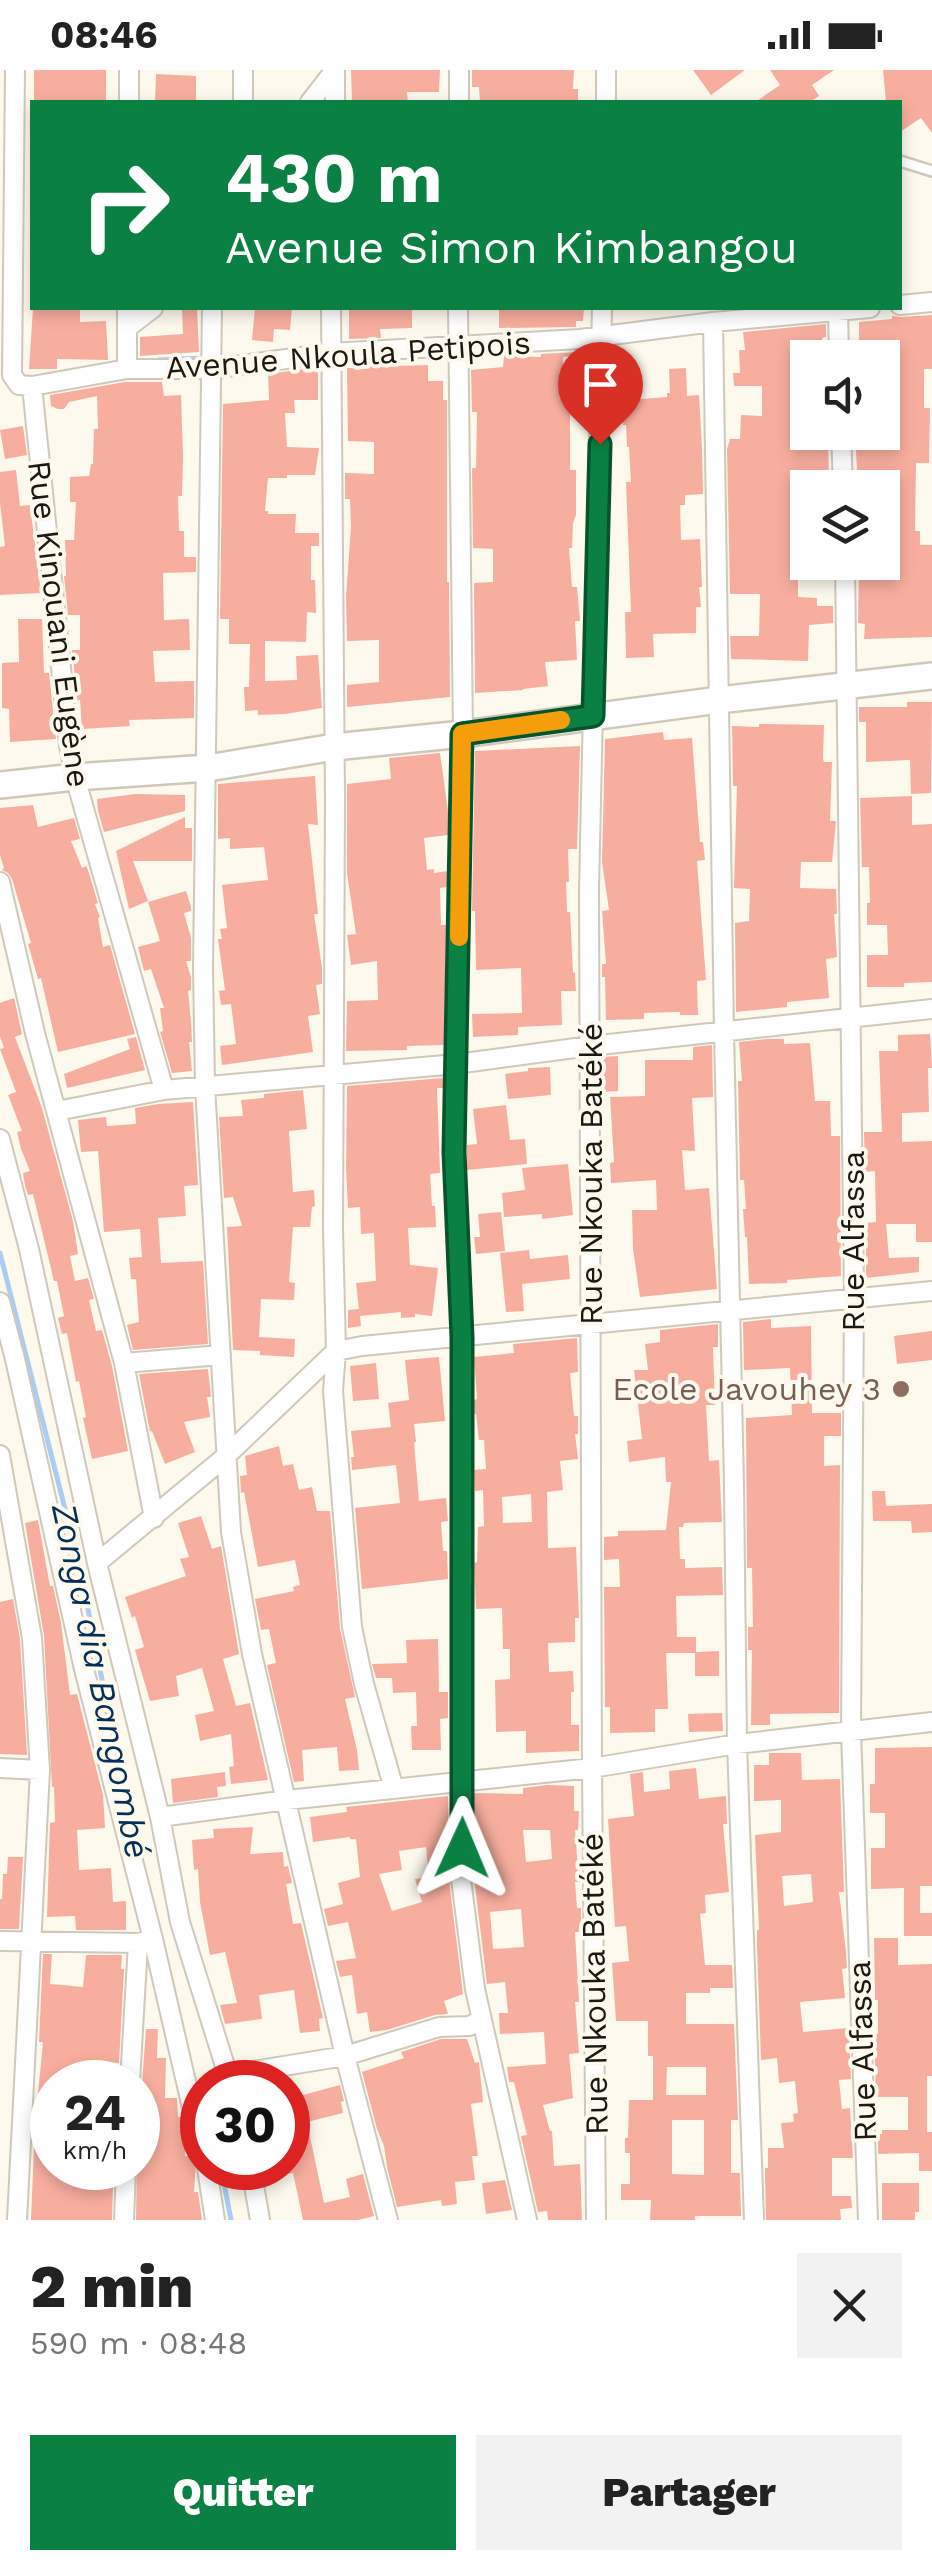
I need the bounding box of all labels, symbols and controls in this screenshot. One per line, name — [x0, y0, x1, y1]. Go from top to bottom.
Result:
text: 08:46 — [50, 13, 158, 57]
text: 430 m — [225, 137, 443, 219]
icon: right — [60, 140, 190, 270]
text: Avenue Simon Kimbangou — [225, 221, 798, 274]
street label: Avenue Nkoula Petipois — [164, 323, 532, 387]
map controls — [790, 340, 900, 580]
button: sound — [790, 340, 900, 450]
pin — [558, 342, 643, 445]
icon: arrive — [573, 357, 628, 412]
street label: Rue Kinouani Eugène — [20, 458, 98, 790]
button: layers — [790, 470, 900, 580]
street label: Rue Nkouka Batéké — [572, 1023, 610, 1325]
street label: Rue Alfassa — [834, 1150, 872, 1332]
place label: Ecole Javouhey 3 — [612, 1370, 881, 1408]
marker: Ecole Javouhey 3 — [890, 1378, 912, 1400]
water label: Zonga dia Bangombé — [43, 1499, 159, 1862]
position arrow — [410, 1796, 514, 1900]
street label: Rue Nkouka Batéké — [572, 1833, 616, 2135]
street label: Rue Alfassa — [840, 1960, 884, 2142]
speed limit sign: 30 — [180, 2060, 310, 2190]
text: 24 — [64, 2083, 126, 2142]
text: km/h — [63, 2136, 127, 2165]
text: 2 min — [30, 2251, 194, 2322]
button: close — [797, 2253, 902, 2358]
text: 590 m · 08:48 — [30, 2324, 247, 2362]
button: Quitter — [30, 2435, 456, 2550]
button: Partager — [476, 2435, 902, 2550]

